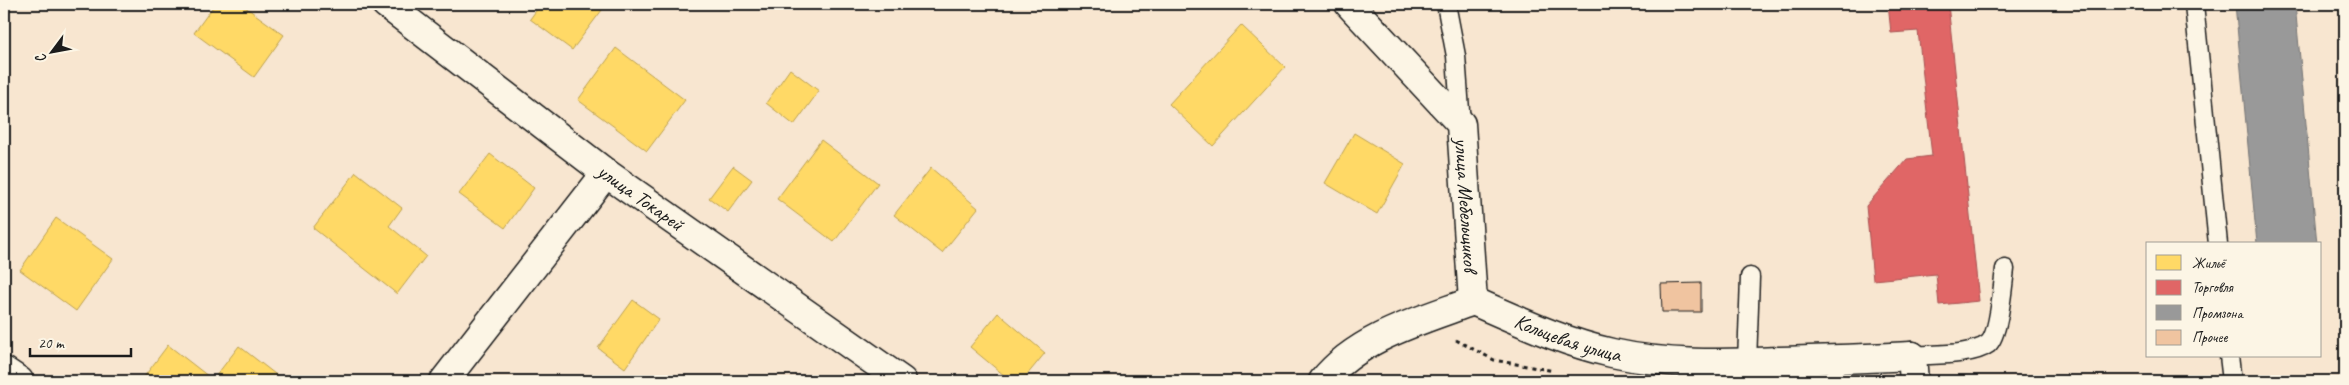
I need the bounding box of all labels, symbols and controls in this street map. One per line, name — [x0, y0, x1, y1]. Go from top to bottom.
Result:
north arrow — [28, 28, 78, 78]
text: С — [31, 49, 50, 66]
street label: улица Мебельщиков — [1449, 135, 1484, 276]
street label: улица Токарей — [591, 157, 690, 238]
legend — [2146, 242, 2322, 358]
text: Жильё — [2192, 254, 2227, 273]
text: Торговля — [2192, 278, 2235, 297]
text: Промзона — [2192, 304, 2244, 323]
street label: Кольцевая улица — [1511, 308, 1625, 368]
scale bar — [30, 325, 131, 357]
text: Прочее — [2192, 328, 2228, 347]
text: 20 m — [38, 334, 65, 353]

